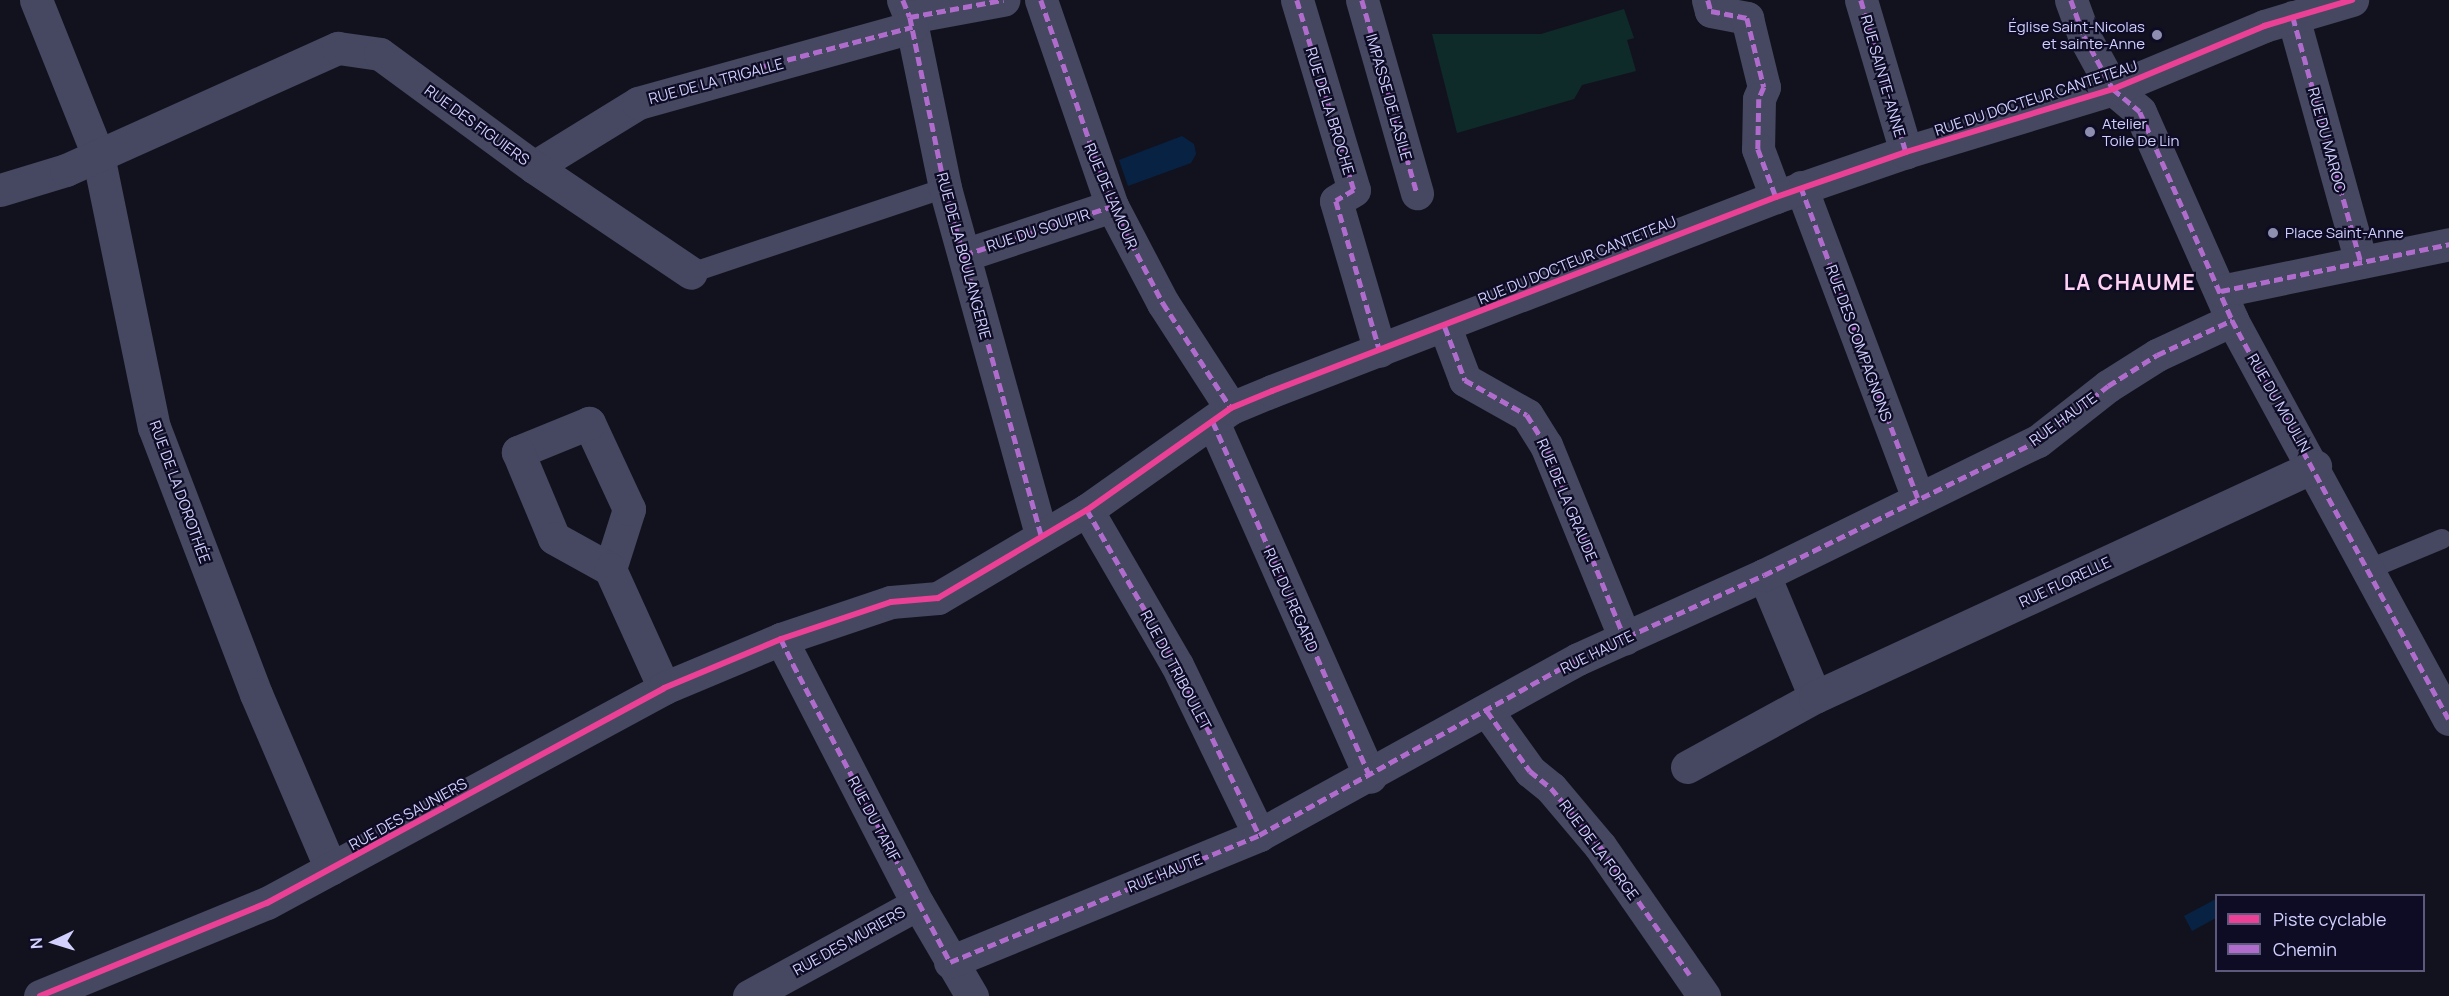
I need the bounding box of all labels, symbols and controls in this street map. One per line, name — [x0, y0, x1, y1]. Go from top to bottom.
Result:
street label: RUE SAINTE-ANNE — [1857, 13, 1909, 139]
place label: Église Saint-Nicolas et sainte-Anne — [2008, 17, 2145, 52]
marker: Église Saint-Nicolas et sainte-Anne — [2150, 28, 2164, 42]
street label: IMPASSE DE L'ASILE — [1362, 32, 1416, 162]
street label: RUE DE LA BROCHE — [1302, 45, 1358, 177]
street label: RUE DE LA TRIGALLE — [647, 54, 785, 108]
street label: RUE DU DOCTEUR CANTETEAU — [1932, 57, 2140, 139]
street label: RUE DES FIGUIERS — [421, 81, 533, 169]
street label: RUE DU MAROC — [2304, 85, 2350, 195]
place label: Atelier Toile De Lin — [2102, 114, 2179, 149]
marker: Atelier Toile De Lin — [2083, 125, 2097, 139]
street label: RUE DE L'AMOUR — [1081, 140, 1141, 252]
street label: RUE DE LA BOULANGERIE — [933, 171, 995, 341]
street label: RUE DU SOUPIR — [984, 205, 1092, 255]
street label: RUE DU DOCTEUR CANTETEAU — [1475, 212, 1679, 308]
place label: Place Saint-Anne — [2285, 224, 2404, 242]
marker: Place Saint-Anne — [2266, 226, 2280, 240]
street label: RUE DES COMPAGNONS — [1822, 262, 1896, 424]
district label: LA CHAUME — [2064, 269, 2196, 295]
street label: RUE DU MOULIN — [2244, 351, 2314, 455]
street label: RUE HAUTE — [2026, 388, 2100, 450]
street label: RUE DE LA DOROTHÉE — [146, 418, 214, 566]
street label: RUE DE LA GRAUDE — [1533, 436, 1601, 564]
street label: RUE DU REGARD — [1260, 545, 1322, 655]
street label: RUE FLORELLE — [2016, 553, 2114, 611]
street label: RUE DU TRIBOULET — [1137, 607, 1215, 733]
street label: RUE HAUTE — [1558, 627, 1636, 677]
street label: RUE DU TARIF — [844, 773, 904, 865]
street label: RUE DES SAUNIERS — [346, 774, 470, 854]
street label: RUE DE LA FORGE — [1556, 797, 1642, 903]
street label: RUE HAUTE — [1125, 850, 1205, 896]
legend — [2215, 894, 2425, 972]
street label: RUE DES MURIERS — [790, 903, 908, 979]
text: Piste cyclable — [2273, 907, 2387, 931]
north arrow — [24, 912, 84, 972]
text: N — [25, 937, 47, 950]
text: Chemin — [2273, 937, 2337, 961]

